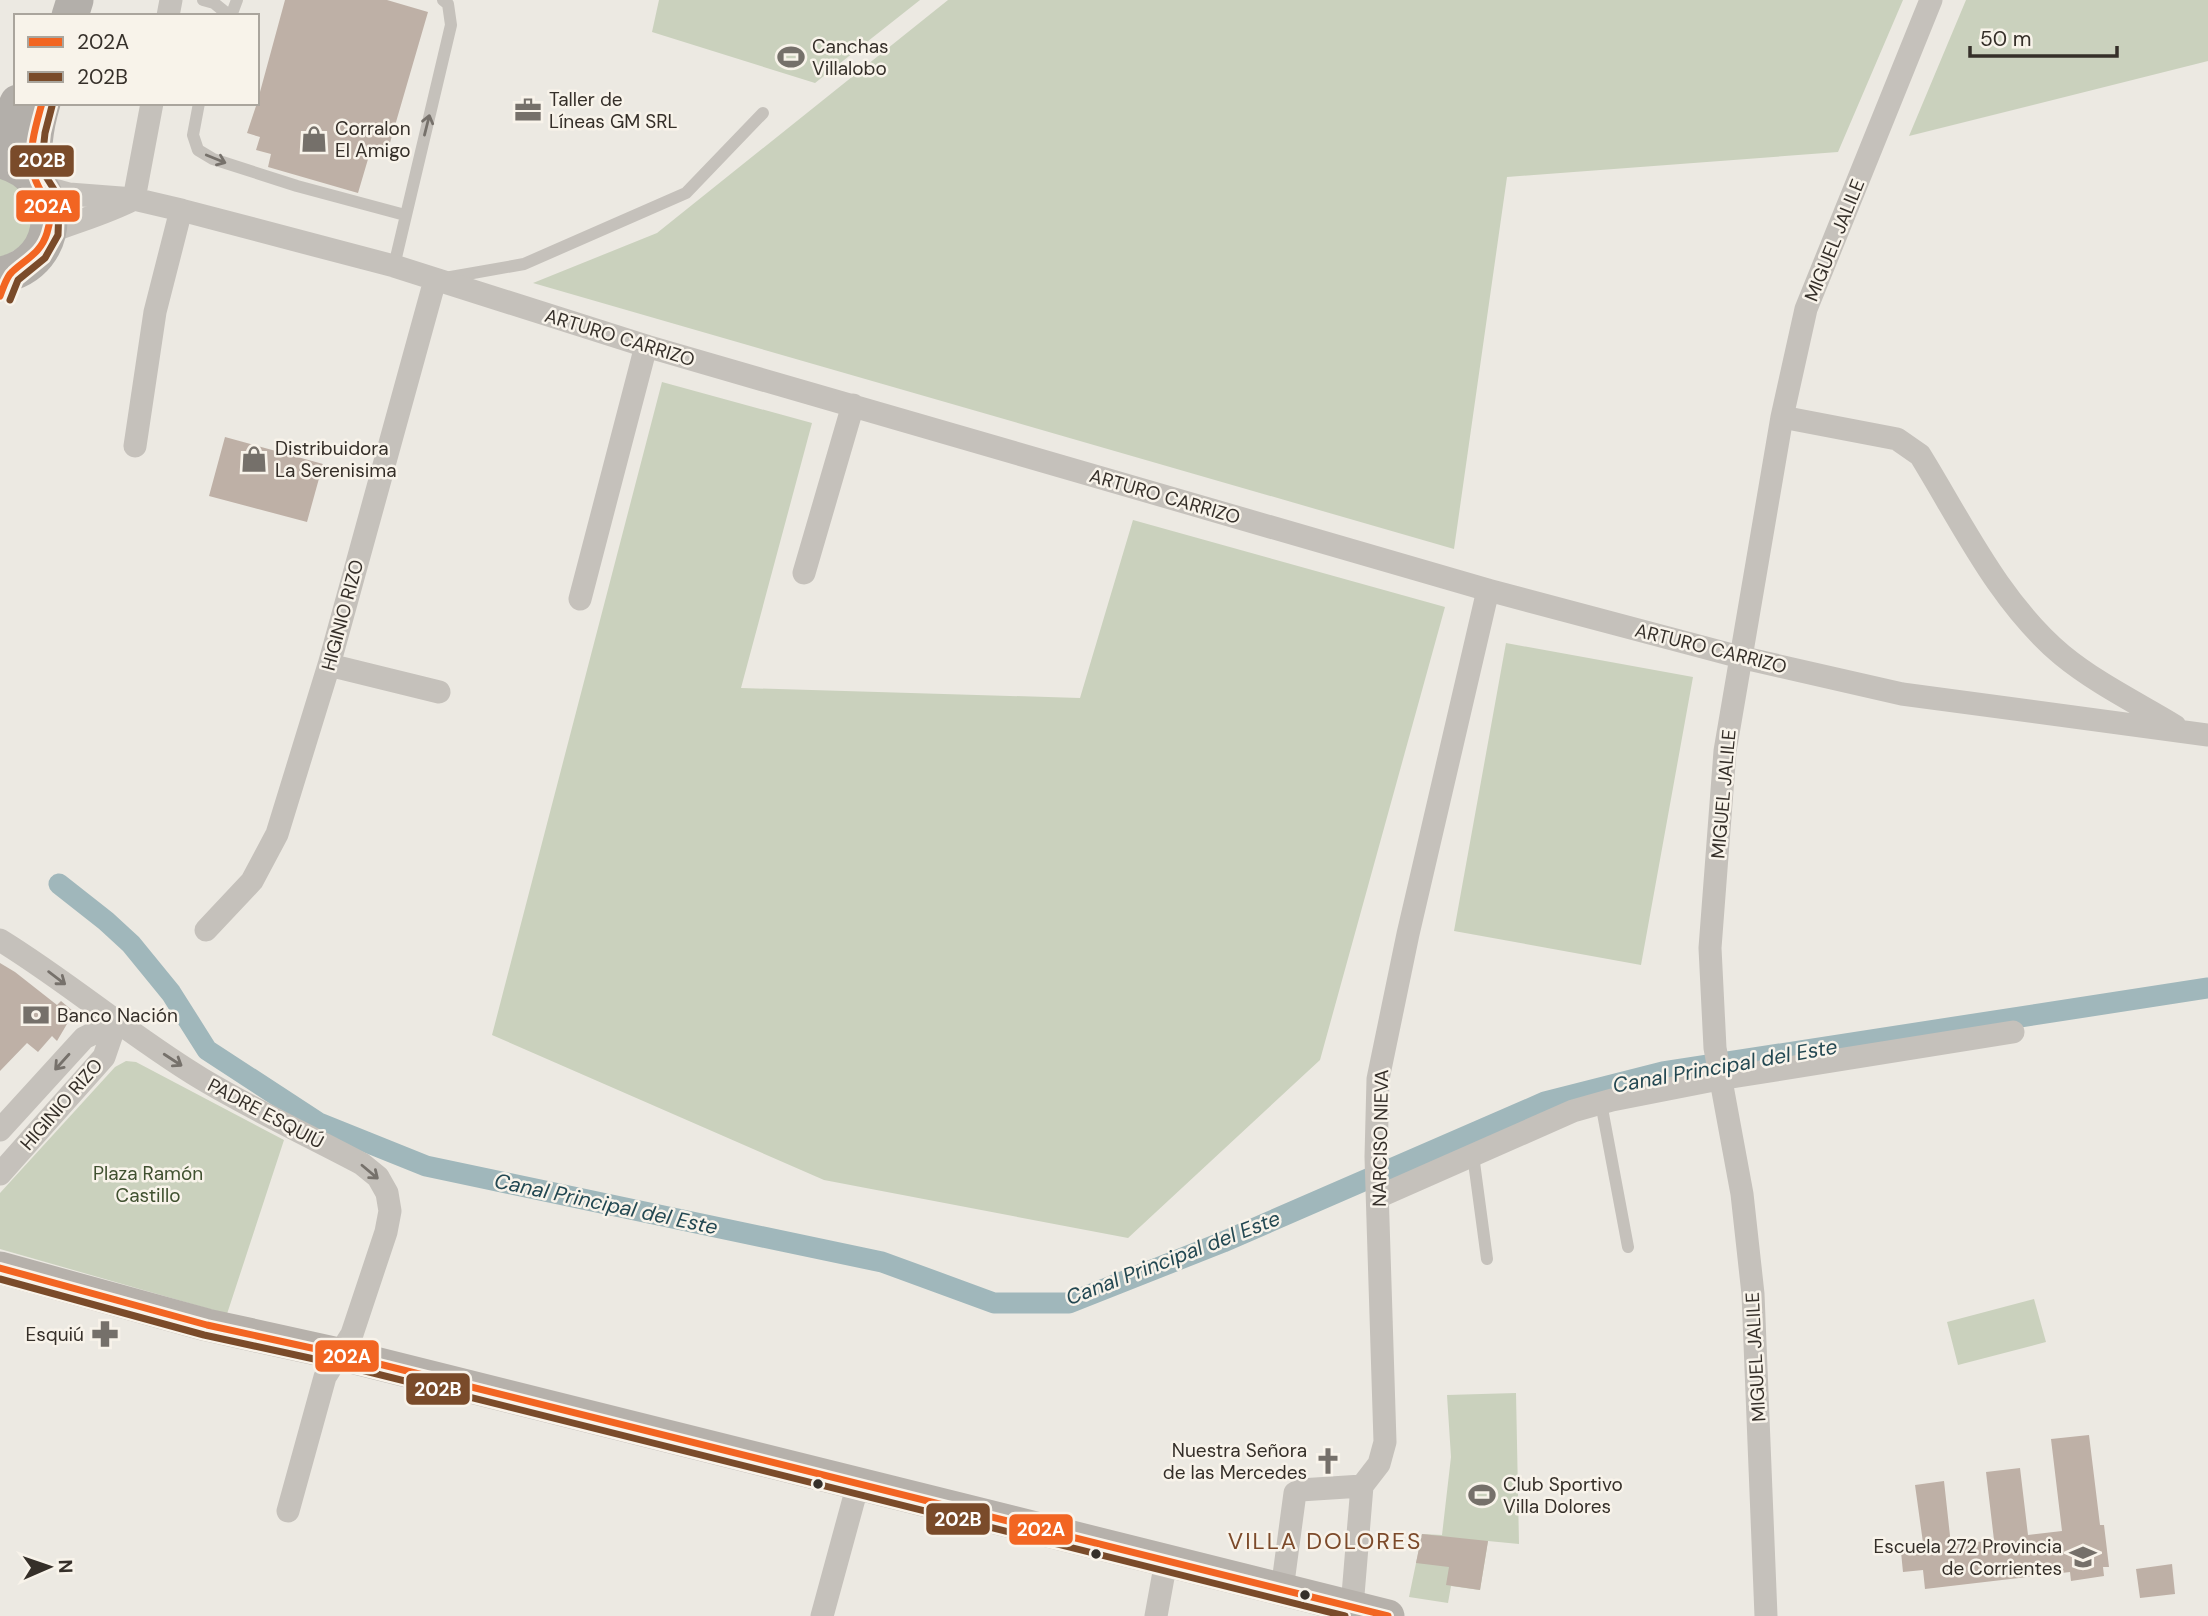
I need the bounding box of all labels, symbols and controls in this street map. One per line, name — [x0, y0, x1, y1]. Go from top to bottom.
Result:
legend — [14, 14, 259, 105]
scale bar — [1970, 14, 2117, 58]
text: 50 m — [1980, 25, 2031, 53]
text: 202A — [77, 28, 129, 56]
place label: Canchas Villalobo — [812, 34, 889, 81]
sports icon: Canchas Villalobo — [776, 42, 806, 72]
text: 202B — [77, 63, 128, 91]
place label: Taller de Líneas GM SRL — [549, 87, 678, 134]
office icon: Taller de Líneas GM SRL — [513, 95, 543, 125]
one-way arrow — [421, 114, 434, 137]
place label: Corralon El Amigo — [335, 116, 411, 163]
shop icon: Corralon El Amigo — [299, 124, 329, 154]
line badge: 202B — [9, 144, 75, 178]
text: 202B — [18, 148, 66, 173]
one-way arrow — [205, 153, 226, 166]
street label: MIGUEL JALILE — [1799, 175, 1870, 305]
line badge: 202A — [15, 189, 81, 223]
text: 202A — [24, 194, 73, 219]
street label: ARTURO CARRIZO — [542, 303, 698, 372]
place label: Distribuidora La Serenisima — [275, 436, 397, 483]
shop icon: Distribuidora La Serenisima — [239, 444, 269, 474]
street label: ARTURO CARRIZO — [1087, 463, 1243, 530]
street label: HIGINIO RIZO — [316, 557, 369, 673]
street label: ARTURO CARRIZO — [1632, 618, 1789, 679]
street label: MIGUEL JALILE — [1705, 728, 1742, 860]
one-way arrow — [47, 970, 66, 985]
bank icon: Banco Nación — [21, 1000, 51, 1030]
place label: Banco Nación — [57, 1003, 178, 1028]
water label: Canal Principal del Este — [1610, 1032, 1840, 1100]
one-way arrow — [163, 1052, 182, 1067]
street label: HIGINIO RIZO — [15, 1053, 108, 1156]
one-way arrow — [54, 1053, 70, 1071]
street label: NARCISO NIEVA — [1367, 1069, 1394, 1207]
street label: PADRE ESQUIÚ — [203, 1072, 328, 1155]
park label: Plaza Ramón Castillo — [93, 1161, 203, 1208]
one-way arrow — [361, 1164, 379, 1179]
water label: Canal Principal del Este — [492, 1167, 720, 1241]
water label: Canal Principal del Este — [1062, 1204, 1284, 1312]
street label: MIGUEL JALILE — [1740, 1291, 1771, 1422]
pharmacy icon: Esquiú — [90, 1319, 120, 1349]
place label: Esquiú — [25, 1322, 84, 1347]
line badge: 202A — [314, 1339, 380, 1373]
text: 202A — [323, 1344, 372, 1369]
line badge: 202B — [405, 1372, 471, 1406]
text: 202B — [414, 1377, 462, 1402]
place label: Nuestra Señora de las Mercedes — [1163, 1438, 1307, 1485]
church icon: Nuestra Señora de las Mercedes — [1313, 1446, 1343, 1476]
place label: Club Sportivo Villa Dolores — [1503, 1472, 1623, 1519]
unlabelled marker — [811, 1477, 825, 1491]
sports icon: Club Sportivo Villa Dolores — [1467, 1480, 1497, 1510]
line badge: 202B — [925, 1502, 991, 1536]
text: 202B — [934, 1507, 982, 1532]
line badge: 202A — [1008, 1513, 1074, 1546]
text: 202A — [1017, 1517, 1066, 1542]
district label: VILLA DOLORES — [1228, 1526, 1422, 1556]
north arrow — [14, 1532, 84, 1602]
place label: Escuela 272 Provincia de Corrientes — [1874, 1534, 2062, 1581]
school or university icon: Escuela 272 Provincia de Corrientes — [2068, 1542, 2098, 1572]
unlabelled marker — [1089, 1547, 1103, 1561]
text: N — [53, 1559, 78, 1574]
unlabelled marker — [1298, 1588, 1312, 1602]

